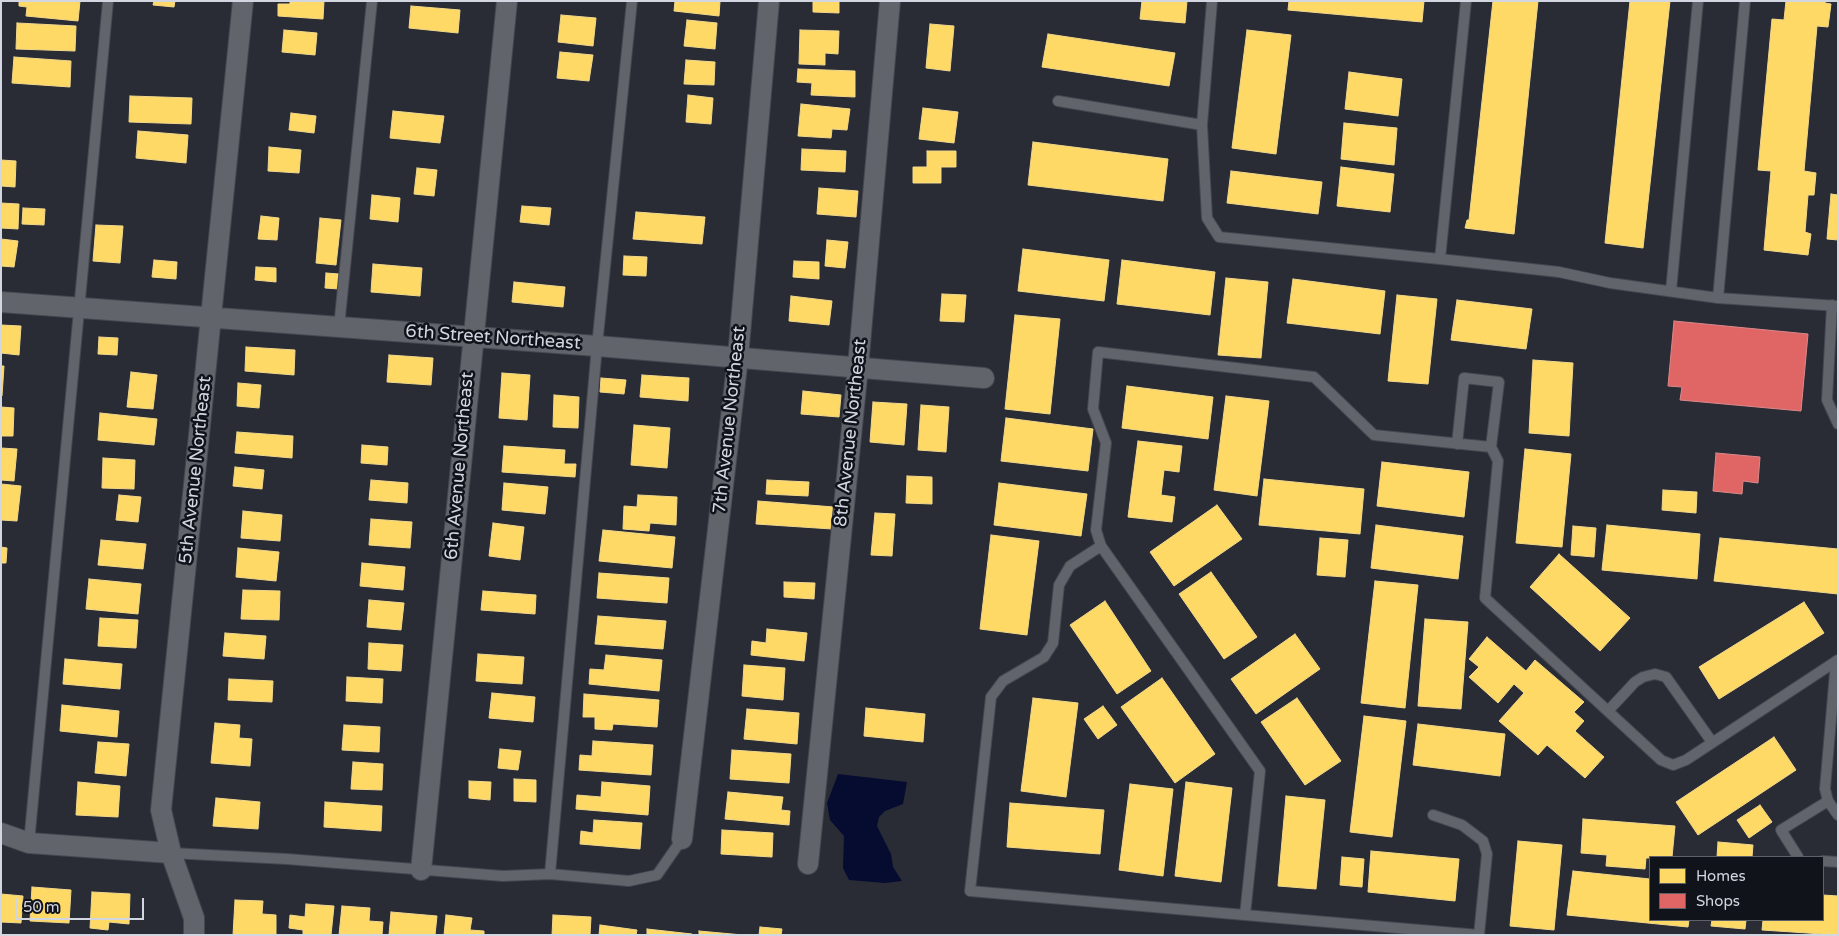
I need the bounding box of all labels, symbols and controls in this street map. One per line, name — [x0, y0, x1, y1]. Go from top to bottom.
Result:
street label: 6th Street Northeast — [405, 321, 581, 355]
street label: 7th Avenue Northeast — [709, 325, 751, 515]
street label: 8th Avenue Northeast — [830, 338, 872, 528]
street label: 6th Avenue Northeast — [441, 371, 479, 561]
street label: 5th Avenue Northeast — [175, 375, 217, 565]
legend — [1649, 856, 1824, 921]
text: Homes — [1696, 867, 1746, 885]
scale bar — [18, 888, 146, 920]
text: Shops — [1696, 892, 1740, 910]
text: 50 m — [23, 898, 60, 916]

